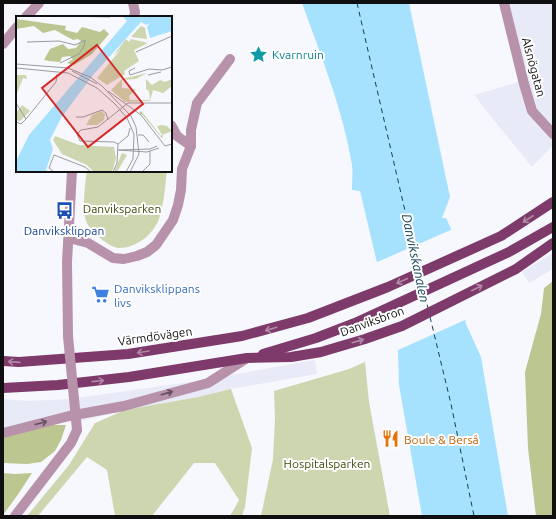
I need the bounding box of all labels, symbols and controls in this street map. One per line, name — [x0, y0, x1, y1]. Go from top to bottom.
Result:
inset map — [16, 16, 172, 172]
street label: Alsnögatan — [520, 36, 548, 98]
place icon: Kvarnruin — [249, 44, 269, 64]
place label: Kvarnruin — [272, 48, 324, 61]
bus stop icon: Danviksklippan — [54, 201, 74, 221]
park label: Danviksparken — [83, 202, 161, 215]
water label: Danvikskanalen — [400, 212, 432, 304]
one-way arrow — [522, 215, 533, 223]
place label: Danviksklippan — [24, 224, 104, 237]
one-way arrow — [397, 277, 409, 285]
place label: Danviksklippans livs — [114, 282, 200, 309]
one-way arrow — [471, 284, 483, 291]
supermarket icon: Danviksklippans livs — [91, 285, 111, 305]
street label: Danviksbron — [338, 303, 406, 339]
street label: Värmdövägen — [117, 324, 193, 348]
one-way arrow — [265, 326, 278, 333]
one-way arrow — [352, 337, 365, 344]
one-way arrow — [137, 348, 150, 356]
one-way arrow — [8, 358, 21, 365]
one-way arrow — [91, 377, 104, 384]
one-way arrow — [160, 389, 173, 396]
one-way arrow — [34, 419, 47, 426]
restaurant icon: Boule & Berså — [381, 429, 401, 449]
place label: Boule & Berså — [404, 433, 479, 446]
park label: Hospitalsparken — [284, 457, 370, 470]

